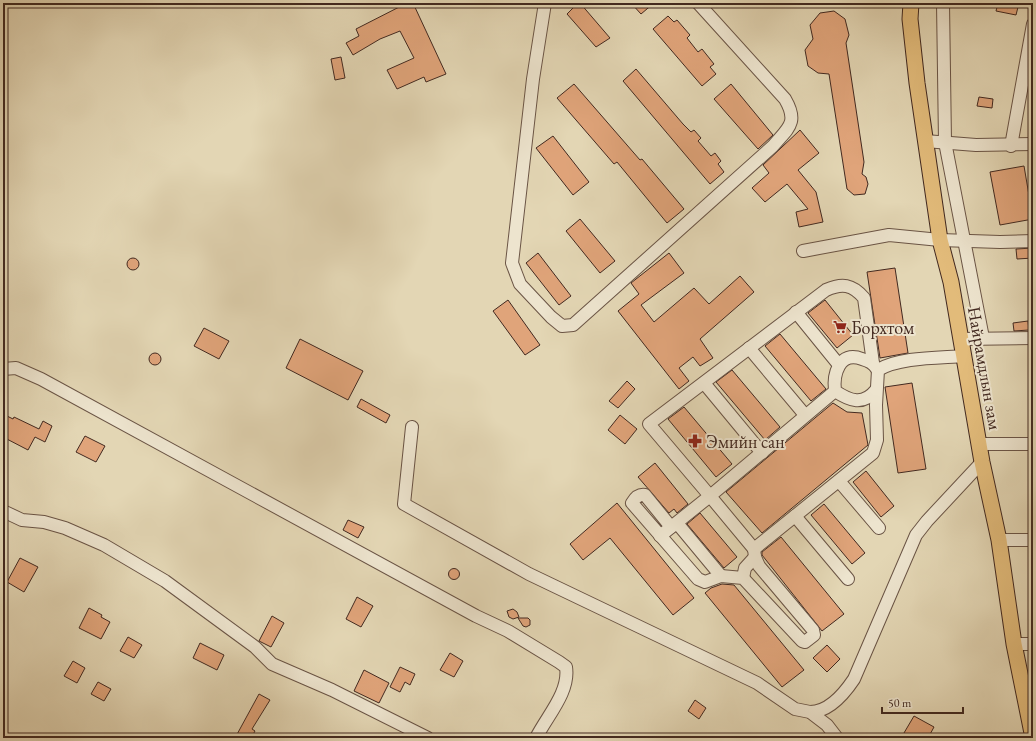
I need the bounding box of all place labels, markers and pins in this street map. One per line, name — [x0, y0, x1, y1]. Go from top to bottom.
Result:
place label: Борхтом — [851, 316, 915, 339]
supermarket icon: Борхтом — [832, 319, 848, 335]
place label: Эмийн сан — [706, 430, 785, 453]
pharmacy icon: Эмийн сан — [687, 433, 703, 449]

